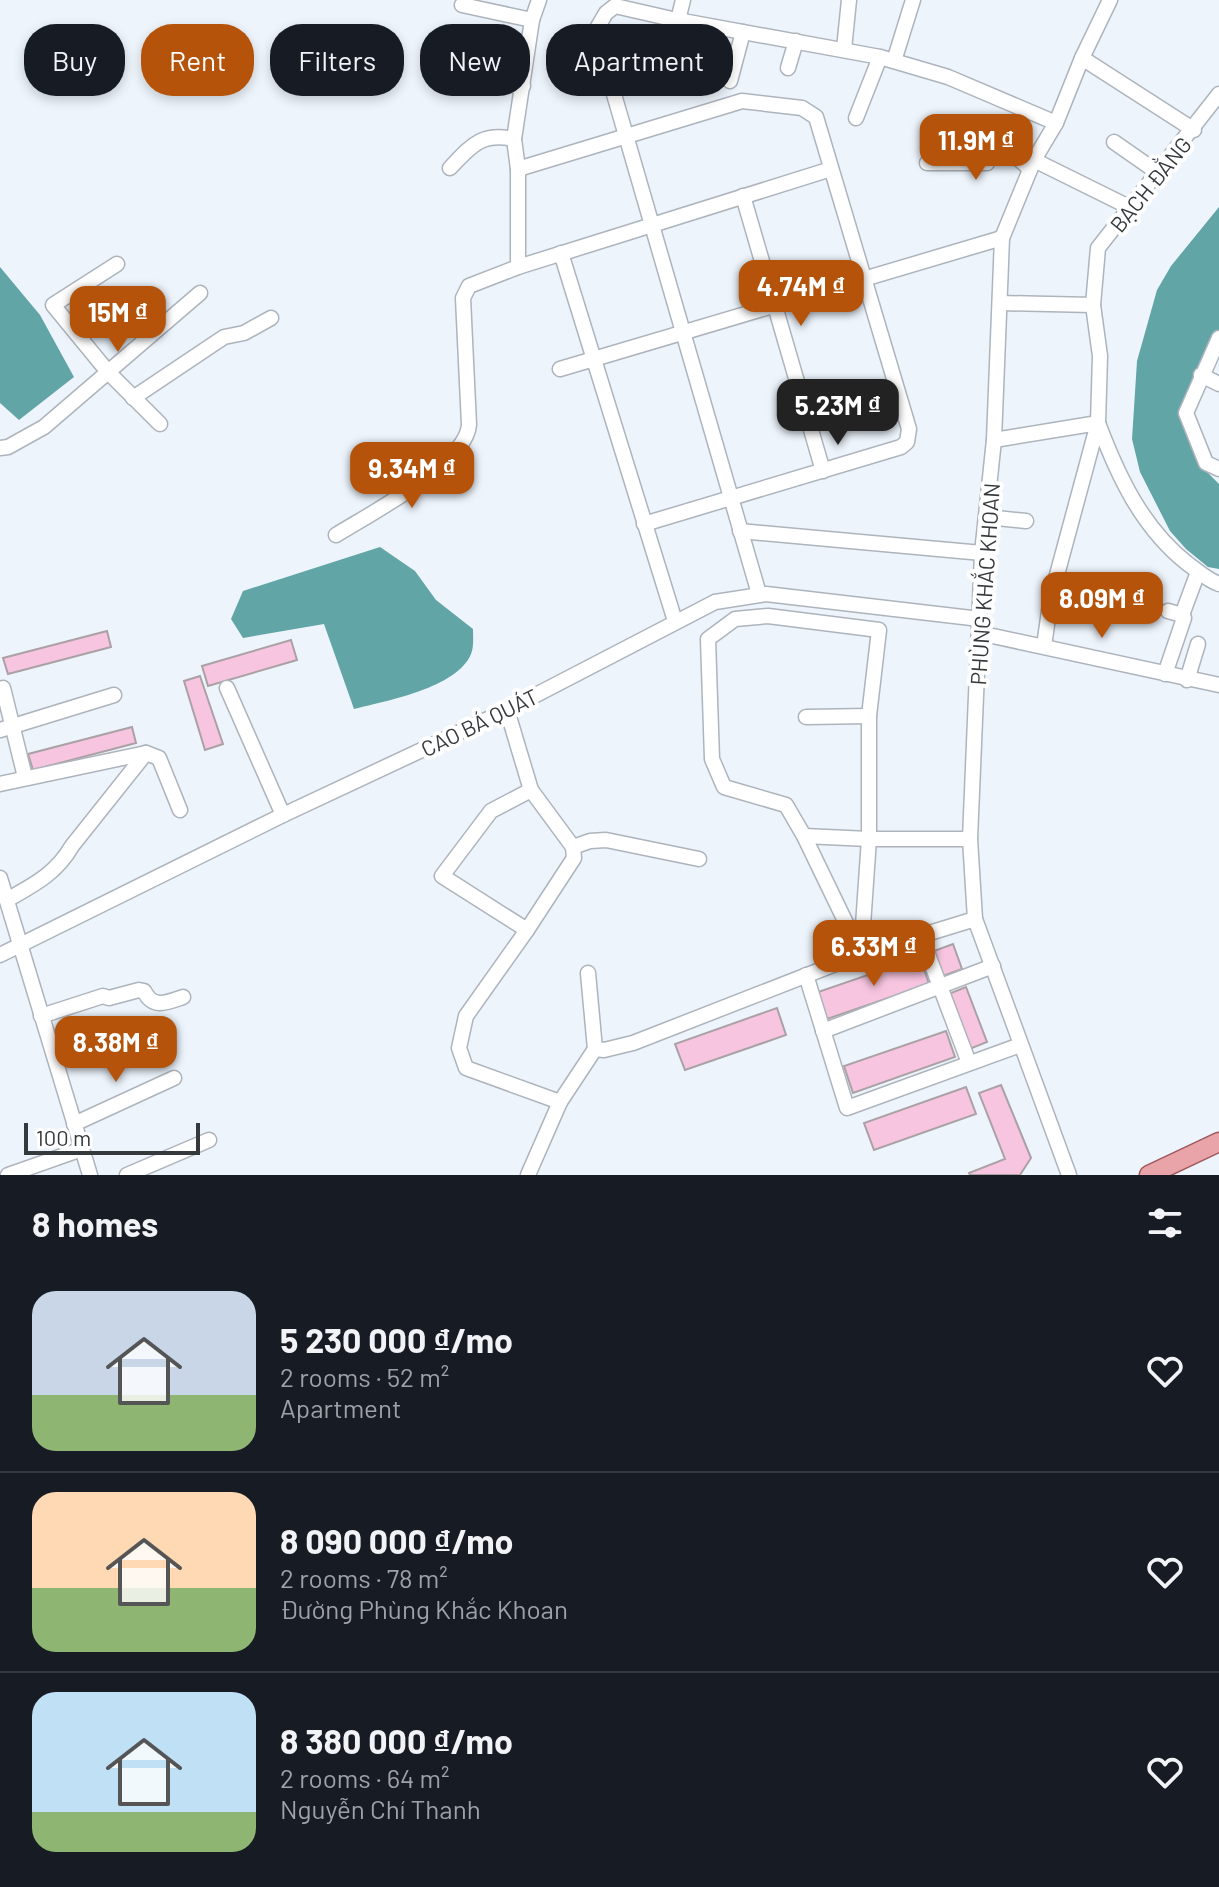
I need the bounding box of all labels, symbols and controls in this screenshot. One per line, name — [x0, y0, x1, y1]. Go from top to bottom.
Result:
chip: Buy — [24, 24, 125, 96]
chip: Rent — [141, 24, 254, 96]
chip: Filters — [270, 24, 404, 96]
chip: New — [420, 24, 530, 96]
chip: Apartment — [546, 24, 733, 96]
pin: 11.9M ₫ — [902, 114, 1050, 182]
text: 11.9M ₫ — [938, 124, 1014, 155]
street label: BẠCH ĐẰNG — [1103, 131, 1196, 237]
pin: 4.74M ₫ — [727, 260, 875, 328]
text: 4.74M ₫ — [757, 270, 845, 301]
pin: 15M ₫ — [62, 286, 174, 354]
text: 15M ₫ — [88, 296, 148, 327]
pin: 5.23M ₫ — [764, 379, 912, 447]
text: 5.23M ₫ — [795, 389, 881, 420]
pin: 9.34M ₫ — [338, 442, 486, 510]
text: 9.34M ₫ — [368, 452, 456, 483]
street label: PHÙNG KHẮC KHOAN — [963, 482, 1004, 686]
pin: 8.09M ₫ — [1028, 572, 1176, 640]
text: 8.09M ₫ — [1059, 582, 1145, 613]
street label: CAO BÁ QUÁT — [416, 683, 542, 761]
pin: 6.33M ₫ — [800, 920, 948, 988]
text: 6.33M ₫ — [831, 930, 917, 961]
pin: 8.38M ₫ — [42, 1016, 190, 1084]
text: 8.38M ₫ — [73, 1026, 159, 1057]
scale bar — [24, 1119, 200, 1155]
text: 100 m — [36, 1124, 91, 1150]
icon: filters — [1143, 1201, 1187, 1245]
text: 8 homes — [32, 1203, 158, 1244]
text: 5 230 000 ₫/mo — [280, 1319, 513, 1360]
icon: home — [96, 1323, 192, 1419]
icon: heart — [1143, 1349, 1187, 1393]
text: 2 rooms · 52 m² — [280, 1361, 449, 1392]
text: Apartment — [280, 1392, 401, 1423]
text: 8 090 000 ₫/mo — [280, 1520, 514, 1561]
icon: home — [96, 1524, 192, 1620]
icon: heart — [1143, 1550, 1187, 1594]
text: 2 rooms · 78 m² — [280, 1562, 448, 1593]
text: Đường Phùng Khắc Khoan — [280, 1593, 568, 1624]
text: 8 380 000 ₫/mo — [280, 1720, 513, 1761]
icon: home — [96, 1724, 192, 1820]
icon: heart — [1143, 1750, 1187, 1794]
text: 2 rooms · 64 m² — [280, 1762, 450, 1793]
text: Nguyễn Chí Thanh — [280, 1793, 481, 1824]

